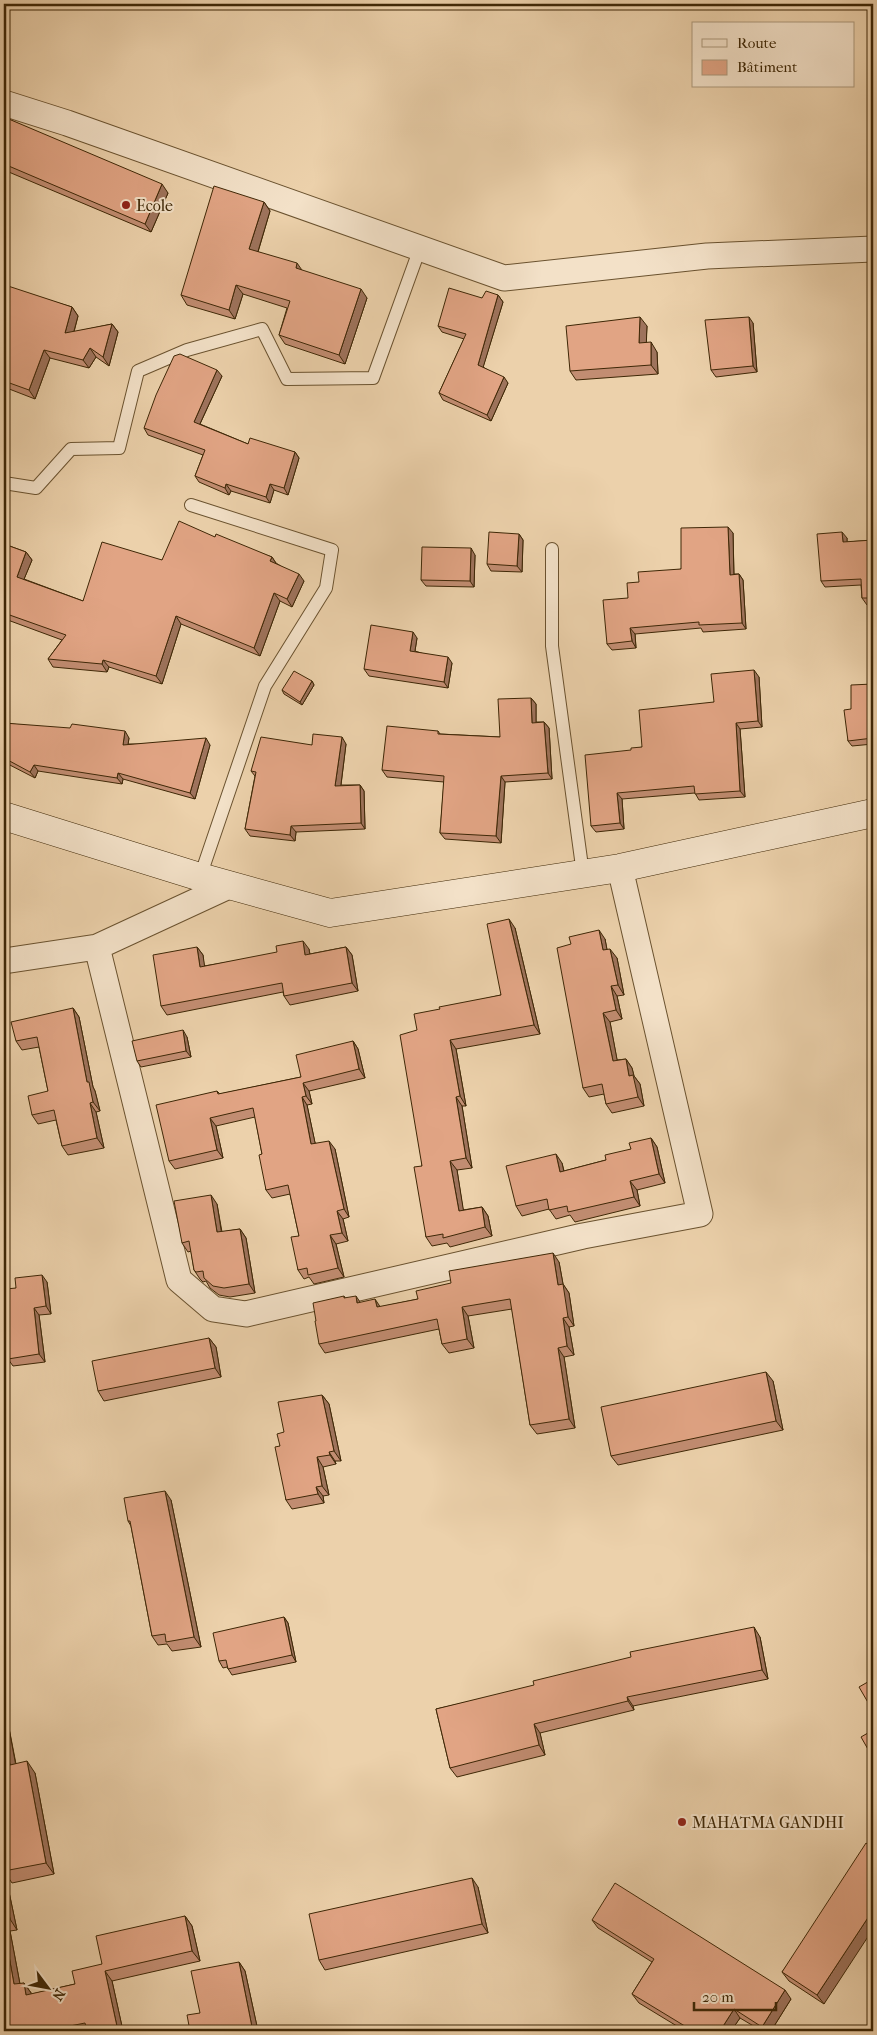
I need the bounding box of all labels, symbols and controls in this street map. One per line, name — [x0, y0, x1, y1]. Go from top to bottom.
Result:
legend — [692, 22, 854, 88]
text: Route — [737, 34, 777, 52]
text: Bâtiment — [737, 58, 798, 76]
place label: Ecole — [136, 196, 173, 215]
marker: Ecole — [120, 199, 132, 211]
place label: MAHATMA GANDHI — [692, 1813, 844, 1832]
marker: MAHATMA GANDHI — [676, 1816, 688, 1828]
north arrow — [22, 1962, 72, 2012]
scale bar — [694, 1980, 777, 2012]
text: N — [48, 1986, 69, 2004]
text: 20 m — [702, 1988, 734, 2006]

